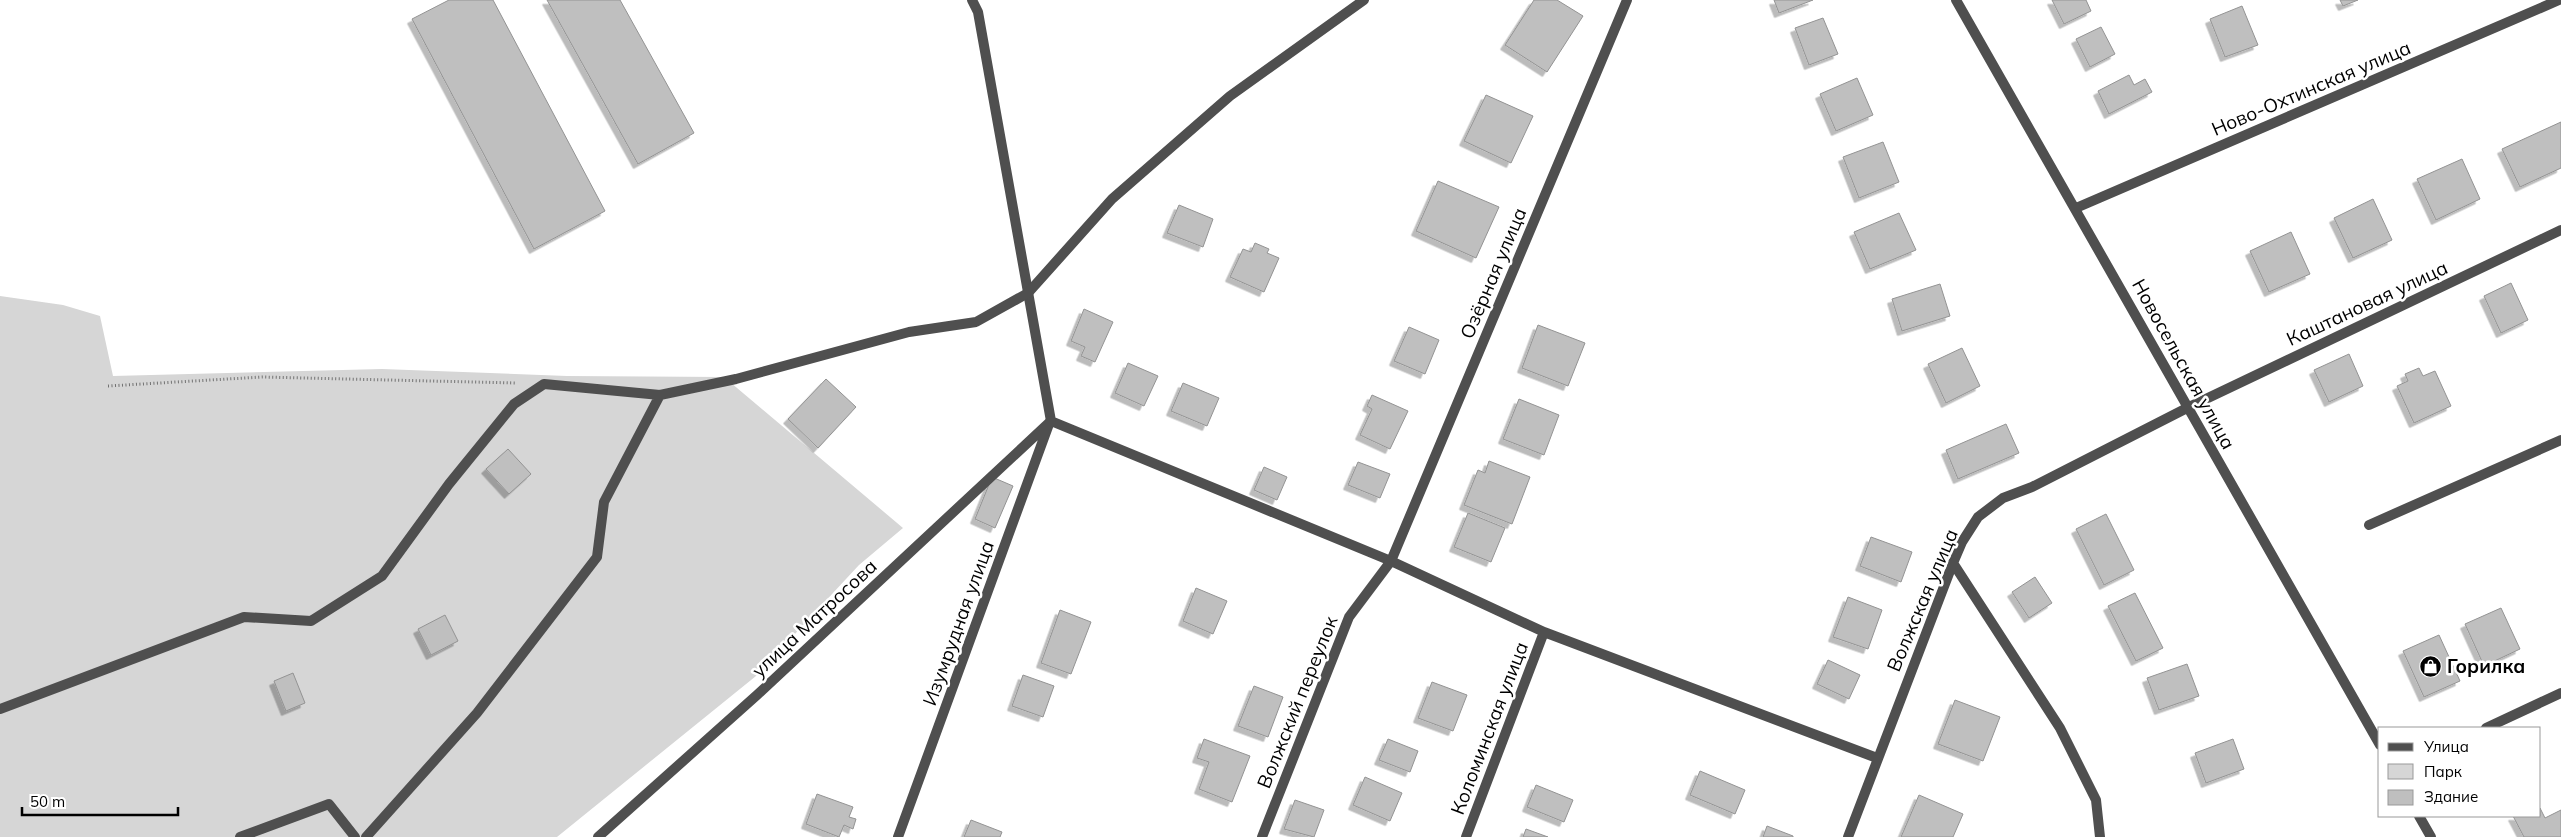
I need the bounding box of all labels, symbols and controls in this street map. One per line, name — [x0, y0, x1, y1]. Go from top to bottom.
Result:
street label: Ново-Охтинская улица — [2208, 35, 2414, 141]
street label: Озёрная улица — [1455, 204, 1531, 342]
street label: Каштановая улица — [2283, 255, 2451, 351]
street label: Новосельская улица — [2127, 275, 2241, 453]
street label: Волжская улица — [1881, 525, 1963, 675]
street label: Изумрудная улица — [917, 537, 999, 709]
street label: улица Матросова — [746, 554, 882, 682]
street label: Волжский переулок — [1251, 612, 1343, 792]
street label: Коломинская улица — [1445, 638, 1533, 818]
shop icon: Горилка — [2419, 654, 2443, 678]
place label: Горилка — [2447, 654, 2525, 678]
legend — [2378, 727, 2541, 817]
text: Улица — [2423, 737, 2469, 756]
text: Парк — [2424, 762, 2463, 781]
scale bar — [22, 784, 179, 816]
text: Здание — [2424, 787, 2478, 806]
text: 50 m — [30, 792, 65, 811]

